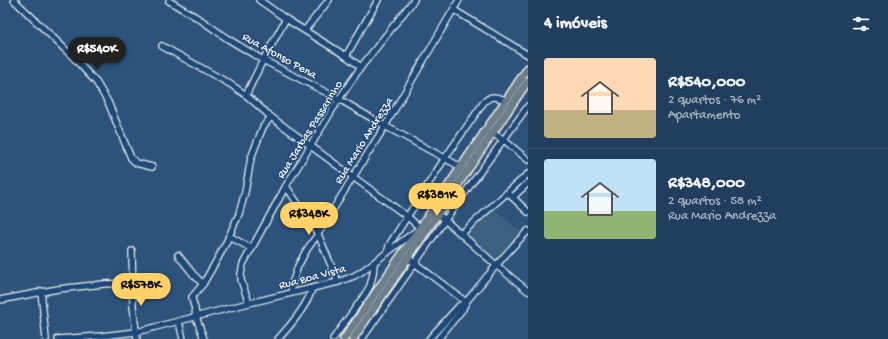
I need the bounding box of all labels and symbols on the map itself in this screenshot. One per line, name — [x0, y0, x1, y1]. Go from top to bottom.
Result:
street label: Rua Afonso Pena — [239, 31, 319, 83]
pin: R$540K — [64, 37, 130, 71]
street label: Rua Jarbas Passarinho — [275, 78, 347, 182]
street label: Rua Mario Andrezza — [332, 95, 397, 187]
pin: R$381K — [404, 183, 470, 217]
pin: R$348K — [276, 202, 342, 236]
street label: Rua Boa Vista — [278, 262, 348, 294]
pin: R$578K — [108, 273, 174, 307]

